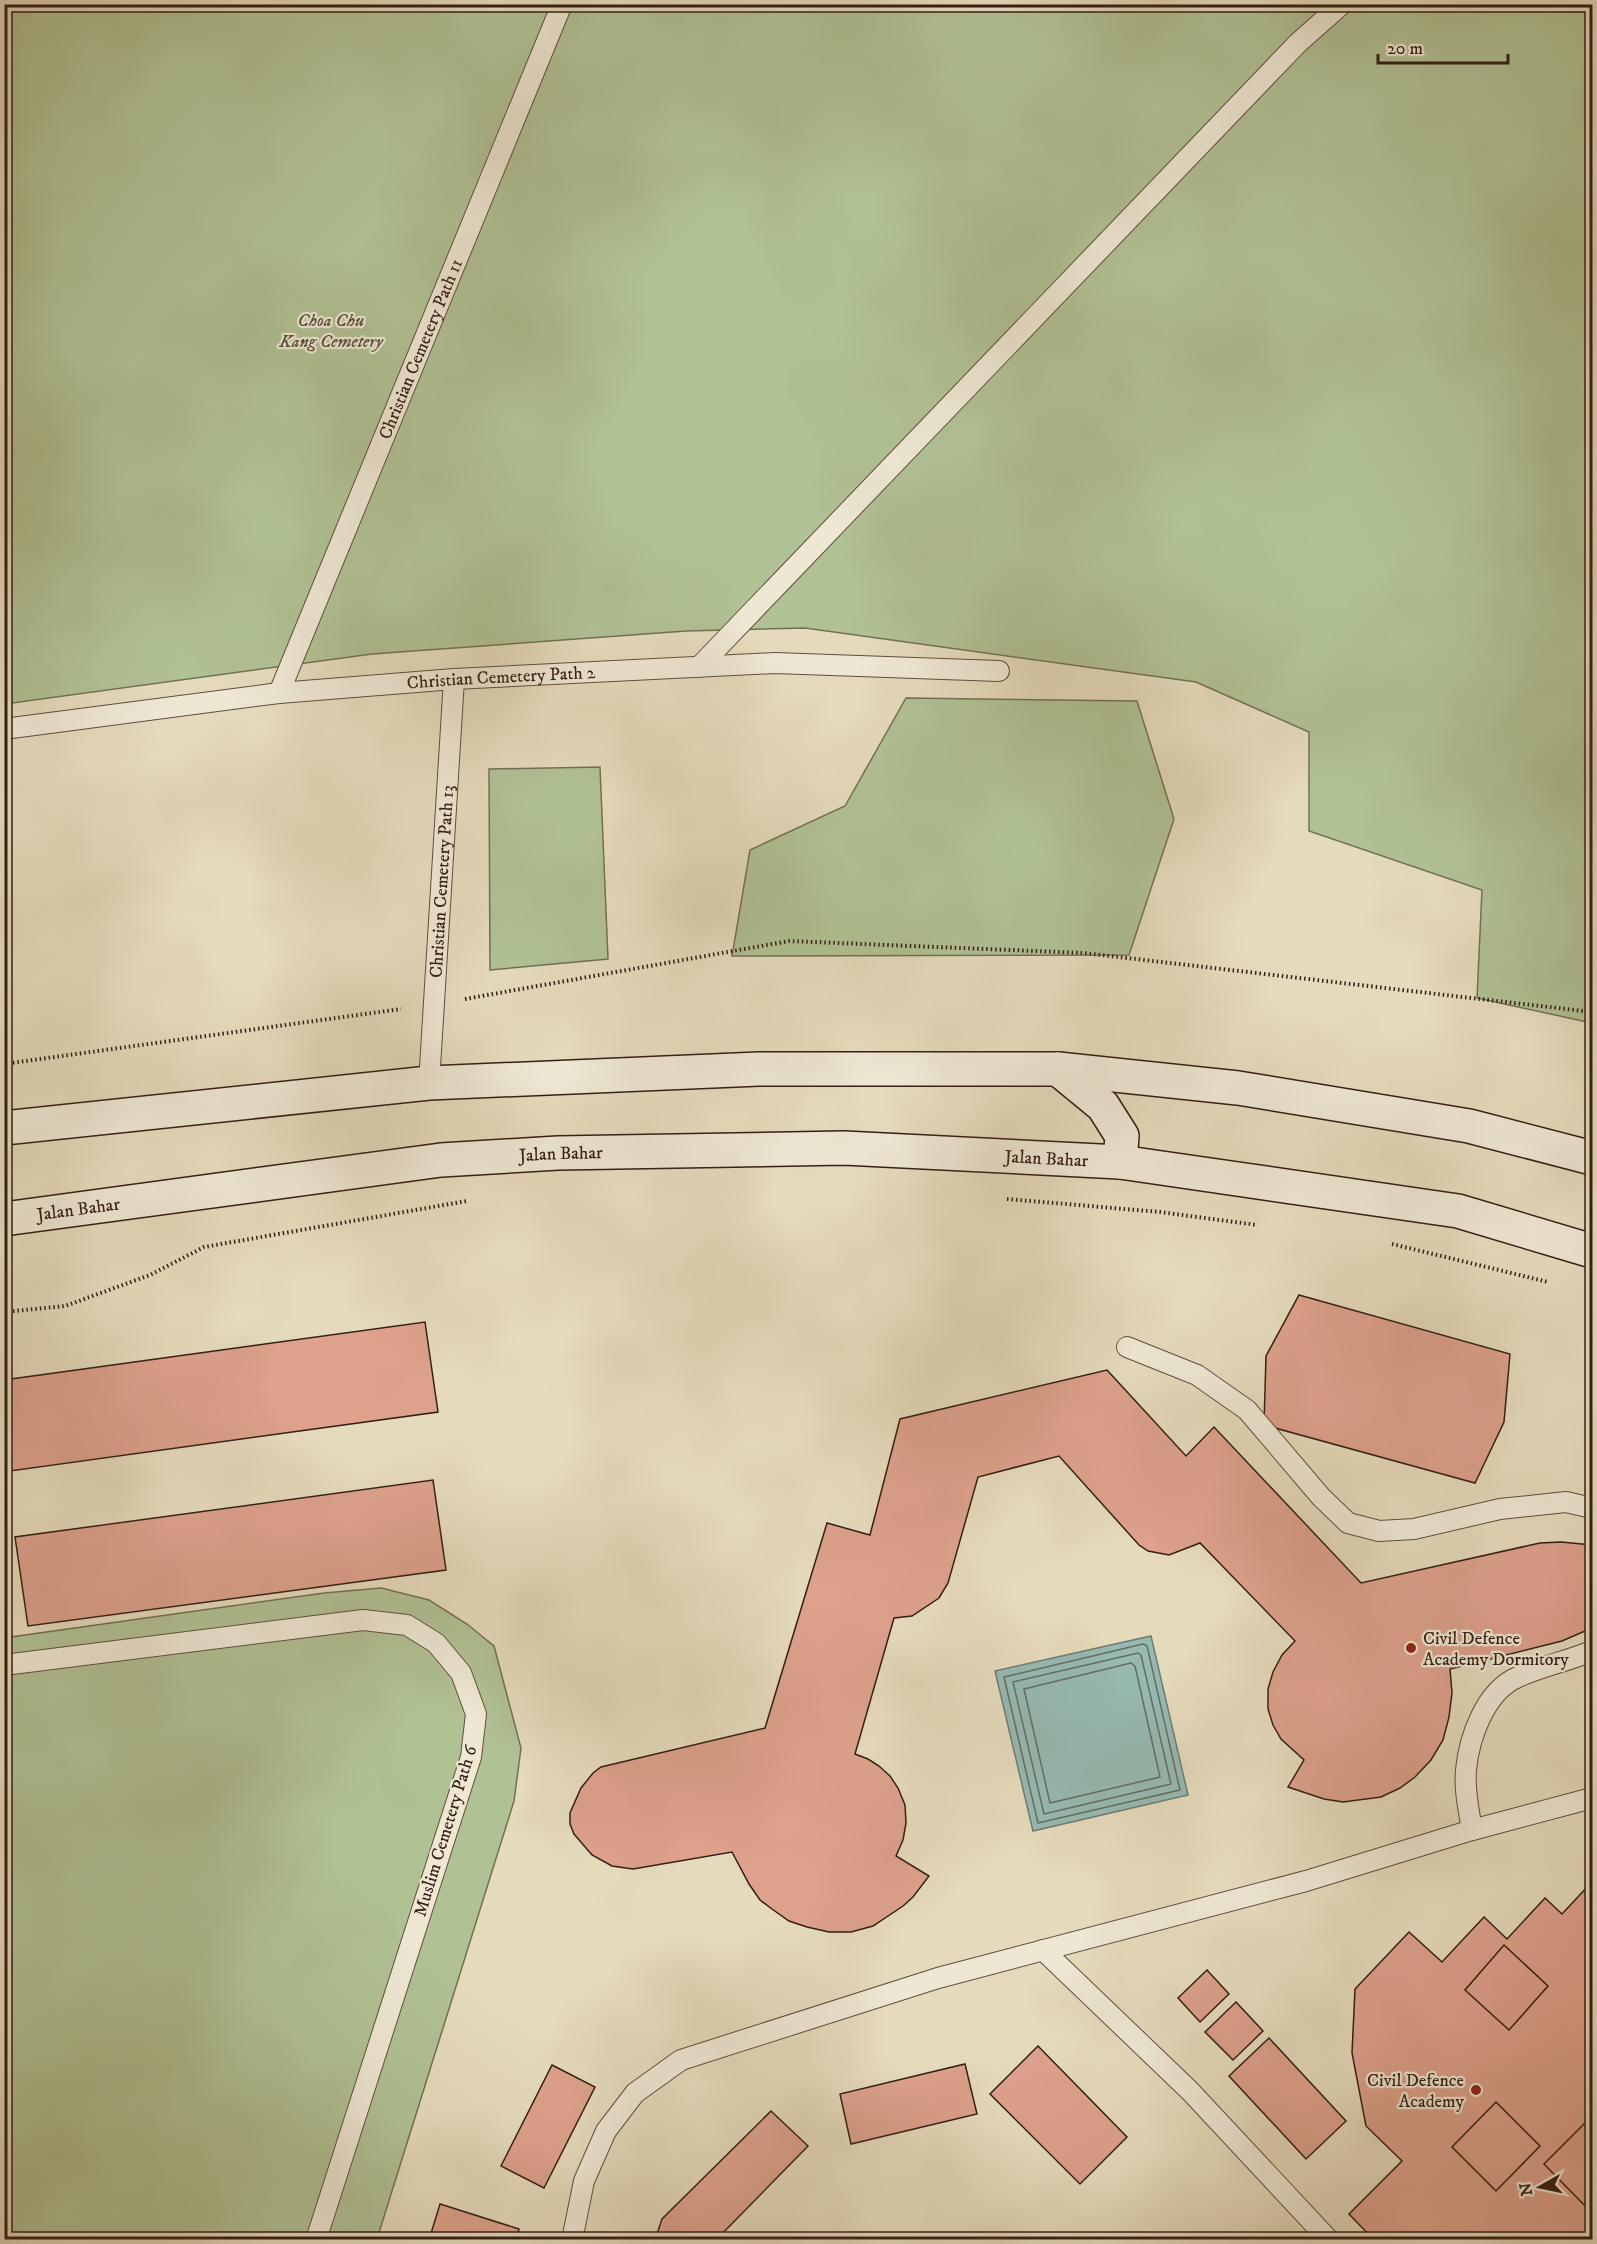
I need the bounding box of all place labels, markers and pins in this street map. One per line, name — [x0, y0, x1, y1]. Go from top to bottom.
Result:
place label: Civil Defence Academy Dormitory — [1423, 1628, 1569, 1671]
marker: Civil Defence Academy Dormitory — [1404, 1641, 1418, 1655]
place label: Civil Defence Academy — [1367, 2070, 1464, 2113]
marker: Civil Defence Academy — [1469, 2083, 1483, 2097]

